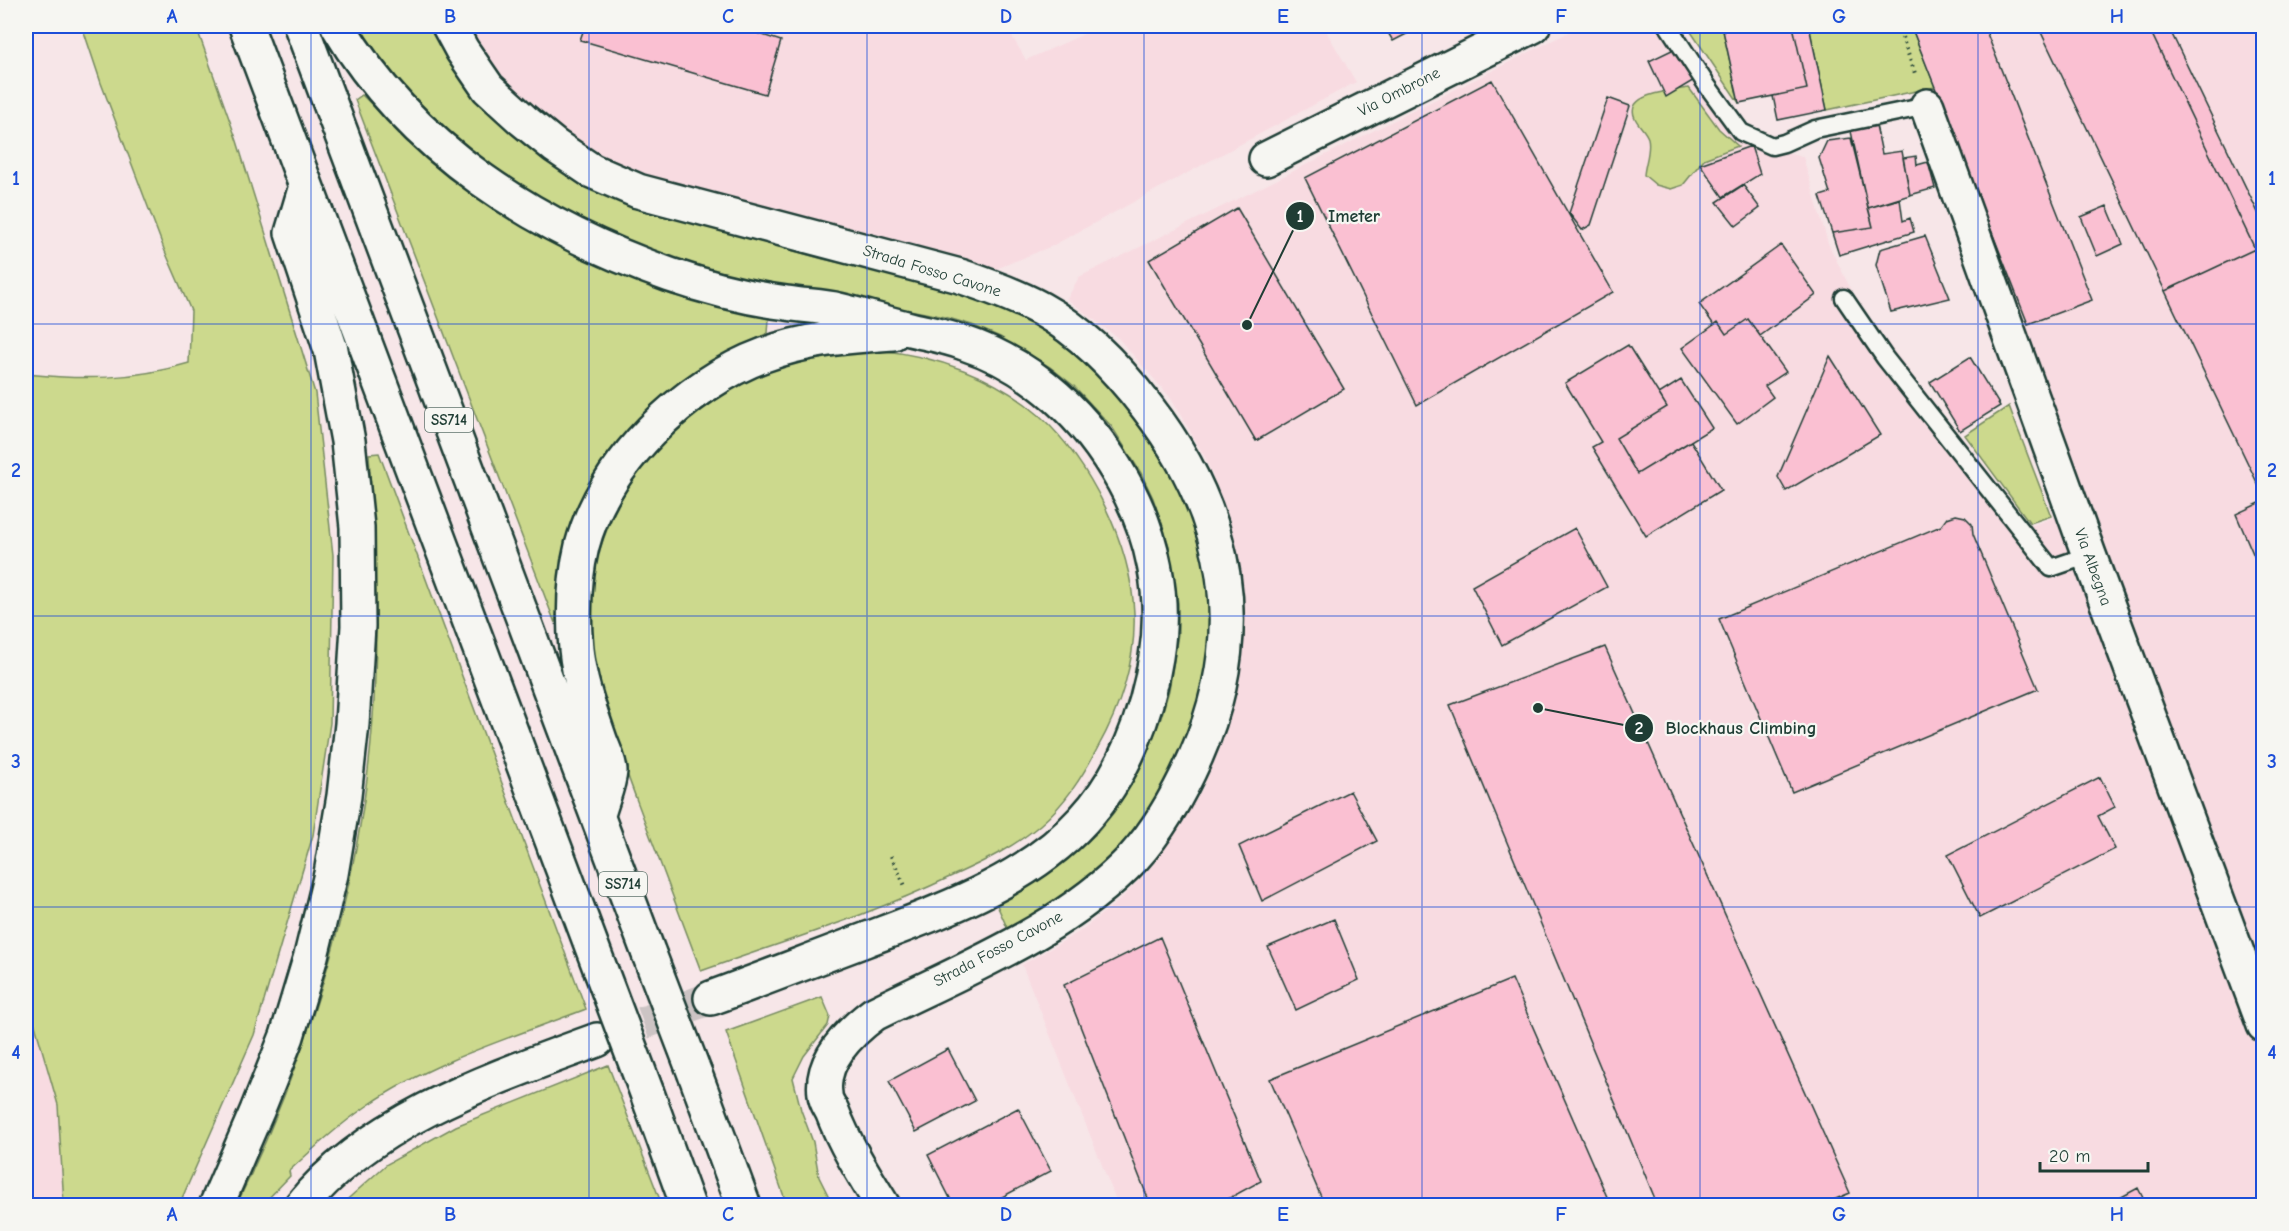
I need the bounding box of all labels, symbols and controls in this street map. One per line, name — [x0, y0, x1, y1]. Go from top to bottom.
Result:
text: A — [166, 5, 178, 28]
text: B — [444, 5, 456, 28]
text: C — [722, 5, 734, 28]
text: D — [1000, 5, 1012, 28]
text: E — [1277, 5, 1289, 28]
text: F — [1555, 5, 1567, 28]
text: G — [1832, 5, 1846, 28]
text: H — [2110, 5, 2124, 28]
street label: Via Ombrone — [1355, 64, 1443, 120]
text: 1 — [12, 167, 20, 190]
text: 1 — [2268, 167, 2276, 190]
callout: Imeter — [1285, 198, 1392, 234]
text: 1 — [1296, 206, 1304, 227]
text: Imeter — [1328, 206, 1381, 227]
street label: Strada Fosso Cavone — [861, 241, 1003, 301]
road number: SS714 — [425, 408, 473, 432]
text: 2 — [11, 459, 21, 482]
text: 2 — [2267, 459, 2277, 482]
street label: Via Albegna — [2071, 526, 2115, 608]
callout: Blockhaus Climbing — [1624, 710, 1829, 746]
text: 2 — [1635, 718, 1644, 739]
text: Blockhaus Climbing — [1665, 718, 1817, 739]
text: 3 — [11, 750, 21, 773]
text: 3 — [2267, 750, 2277, 773]
road number: SS714 — [599, 872, 647, 896]
street label: Strada Fosso Cavone — [931, 907, 1065, 991]
text: 4 — [11, 1041, 21, 1064]
text: 4 — [2267, 1041, 2277, 1064]
scale bar — [2040, 1135, 2148, 1173]
text: 20 m — [2049, 1146, 2090, 1167]
text: A — [166, 1203, 178, 1226]
text: B — [444, 1203, 456, 1226]
text: C — [722, 1203, 734, 1226]
text: D — [1000, 1203, 1012, 1226]
text: E — [1277, 1203, 1289, 1226]
text: F — [1555, 1203, 1567, 1226]
text: G — [1832, 1203, 1846, 1226]
text: H — [2110, 1203, 2124, 1226]

